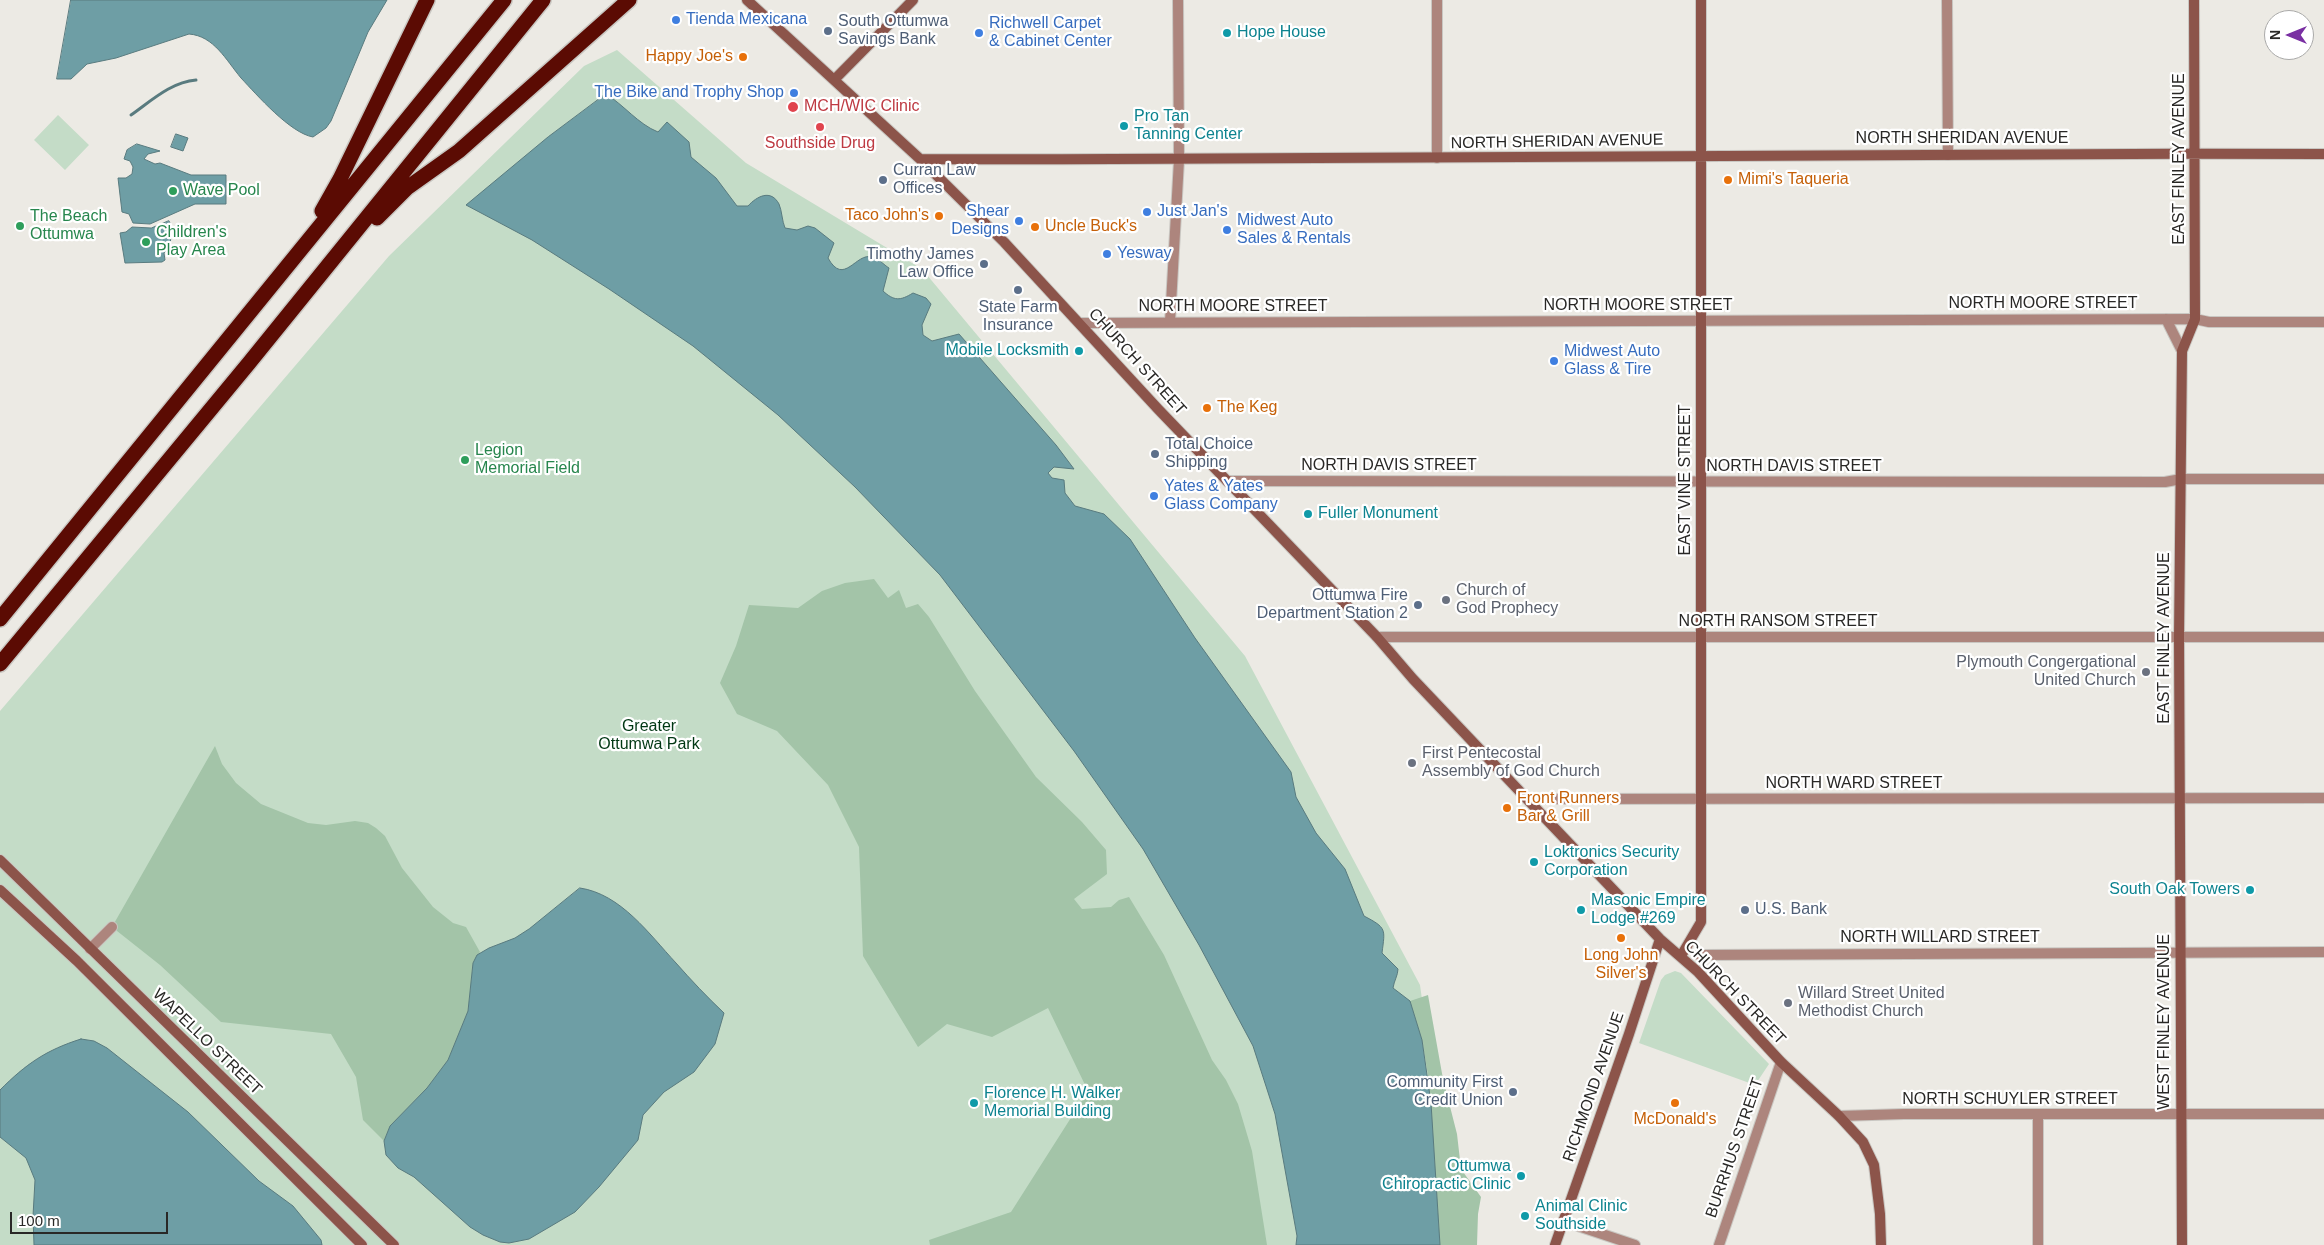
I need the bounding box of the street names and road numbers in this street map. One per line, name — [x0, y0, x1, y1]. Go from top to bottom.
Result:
street label: EAST FINLEY AVENUE — [2170, 73, 2190, 245]
street label: NORTH SHERIDAN AVENUE — [1856, 129, 2068, 149]
street label: NORTH SHERIDAN AVENUE — [1450, 131, 1664, 153]
street label: NORTH MOORE STREET — [1948, 294, 2138, 314]
street label: NORTH MOORE STREET — [1543, 296, 1733, 316]
street label: NORTH MOORE STREET — [1138, 297, 1328, 317]
street label: CHURCH STREET — [1084, 305, 1190, 419]
street label: EAST VINE STREET — [1676, 404, 1696, 556]
street label: NORTH DAVIS STREET — [1301, 456, 1477, 476]
street label: NORTH DAVIS STREET — [1706, 457, 1882, 477]
street label: EAST FINLEY AVENUE — [2155, 552, 2175, 724]
street label: NORTH RANSOM STREET — [1679, 612, 1877, 632]
street label: NORTH WARD STREET — [1766, 774, 1942, 794]
street label: NORTH WILLARD STREET — [1840, 928, 2040, 948]
street label: WEST FINLEY AVENUE — [2155, 934, 2175, 1110]
street label: CHURCH STREET — [1681, 937, 1789, 1049]
street label: WAPELLO STREET — [148, 985, 266, 1099]
street label: RICHMOND AVENUE — [1559, 1010, 1629, 1164]
street label: BURRHUS STREET — [1702, 1076, 1768, 1220]
street label: NORTH SCHUYLER STREET — [1902, 1090, 2118, 1110]

